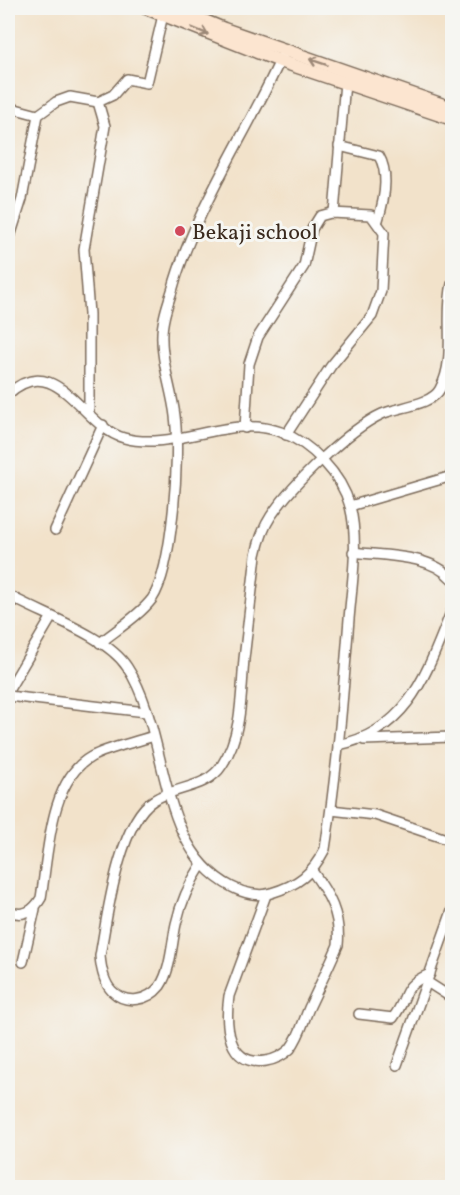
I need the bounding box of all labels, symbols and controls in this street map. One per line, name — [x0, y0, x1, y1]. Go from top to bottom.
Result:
one-way arrow — [190, 26, 208, 37]
one-way arrow — [309, 56, 328, 67]
place label: Bekaji school — [192, 218, 318, 249]
marker: Bekaji school — [173, 224, 187, 238]

